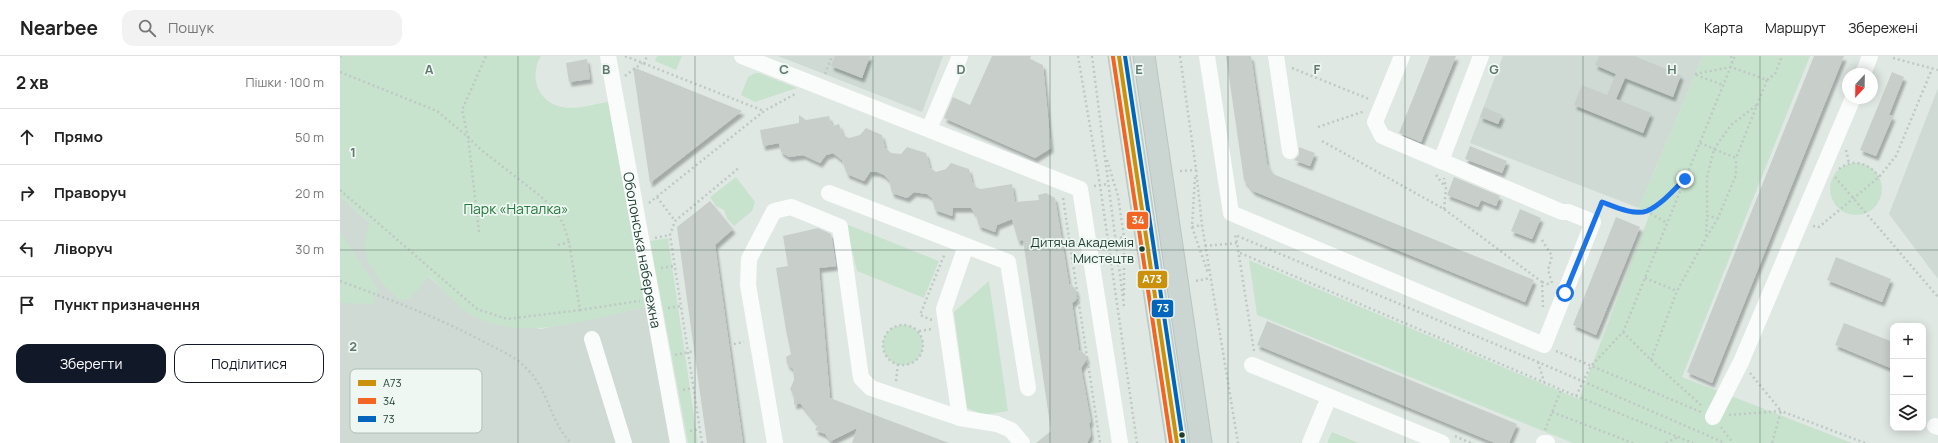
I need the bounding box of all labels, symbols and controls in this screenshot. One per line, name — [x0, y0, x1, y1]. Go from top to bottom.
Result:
search box — [122, 10, 402, 46]
text: Nearbee — [20, 15, 98, 41]
icon: search — [136, 17, 158, 39]
text: Пошук — [168, 17, 214, 38]
text: Карта — [1704, 18, 1743, 37]
text: Маршрут — [1765, 18, 1826, 37]
text: Збережені — [1848, 18, 1918, 37]
text: A — [425, 60, 434, 78]
text: B — [602, 60, 610, 78]
text: C — [779, 60, 789, 78]
text: D — [956, 60, 966, 78]
text: E — [1135, 60, 1143, 78]
text: F — [1314, 60, 1321, 78]
text: G — [1489, 60, 1499, 78]
text: H — [1667, 60, 1677, 78]
north arrow — [1842, 68, 1878, 104]
text: 2 хв — [16, 71, 48, 94]
text: Пішки · 100 m — [246, 73, 324, 91]
icon: ahead — [16, 126, 38, 148]
text: Прямо — [54, 126, 103, 147]
text: 50 m — [295, 128, 324, 146]
text: 1 — [350, 143, 356, 161]
street label: Оболонська набережна — [620, 170, 667, 330]
route end — [1676, 170, 1694, 188]
icon: right — [16, 182, 38, 204]
text: Праворуч — [54, 182, 126, 203]
text: 20 m — [295, 184, 324, 202]
park label: Парк «Наталка» — [463, 199, 569, 218]
line badge: 34 — [1126, 211, 1149, 230]
text: 34 — [1131, 212, 1145, 227]
place label: Дитяча Академія Мистецтв — [1030, 233, 1134, 267]
icon: left — [16, 238, 38, 260]
text: Ліворуч — [54, 238, 113, 259]
text: 30 m — [295, 240, 324, 258]
marker: Дитяча Академія Мистецтв — [1137, 244, 1147, 254]
line badge: А73 — [1137, 270, 1168, 289]
text: А73 — [1142, 271, 1162, 286]
route start — [1556, 284, 1574, 302]
icon: arrive — [16, 294, 38, 316]
text: Пункт призначення — [54, 294, 200, 315]
line badge: 73 — [1151, 299, 1174, 318]
text: 73 — [1157, 300, 1169, 315]
map controls — [1890, 323, 1926, 431]
button: + — [1890, 323, 1926, 359]
text: 2 — [349, 337, 357, 355]
button: Зберегти — [16, 344, 166, 383]
button: Поділитися — [174, 344, 324, 383]
button: − — [1890, 359, 1926, 395]
legend — [350, 369, 482, 433]
text: А73 — [383, 375, 402, 390]
text: 34 — [383, 393, 396, 408]
button: layers — [1890, 395, 1926, 431]
text: 73 — [383, 411, 395, 426]
unlabelled marker — [1177, 430, 1187, 440]

